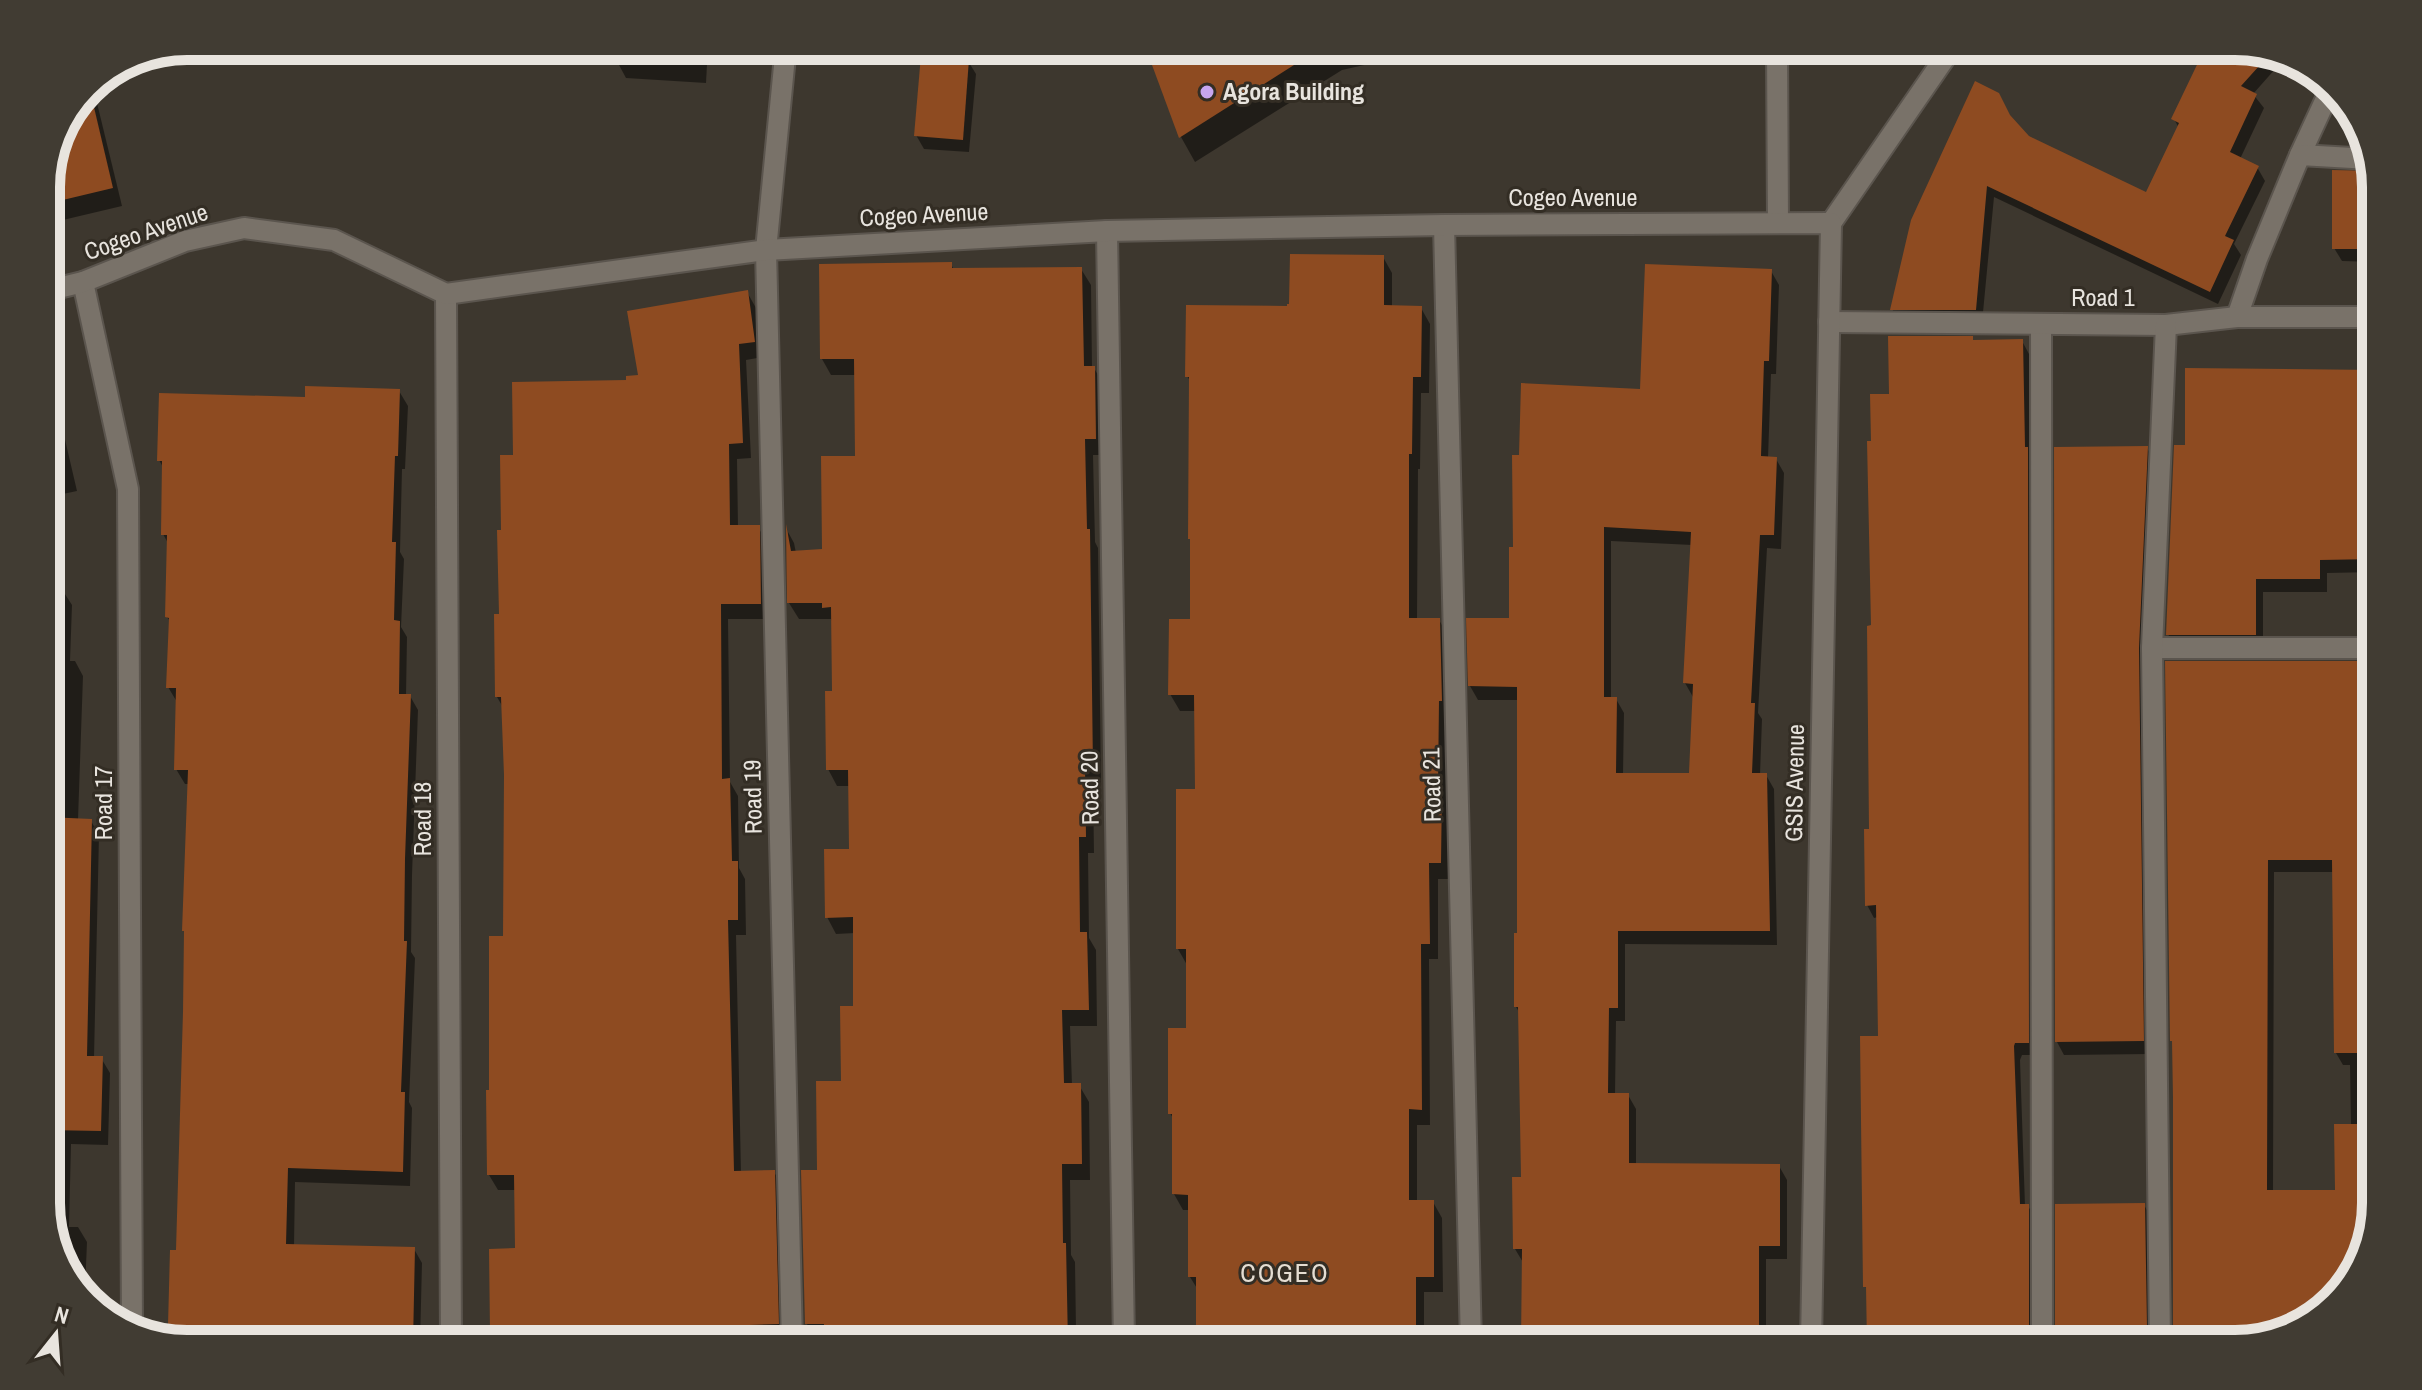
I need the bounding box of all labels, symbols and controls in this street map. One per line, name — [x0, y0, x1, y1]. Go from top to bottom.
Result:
place label: Agora Building — [1223, 75, 1364, 107]
marker: Agora Building — [1198, 83, 1216, 101]
street label: Cogeo Avenue — [1509, 181, 1637, 213]
street label: Cogeo Avenue — [80, 195, 212, 267]
street label: Cogeo Avenue — [859, 195, 989, 233]
street label: Road 1 — [2071, 281, 2135, 313]
street label: GSIS Avenue — [1777, 724, 1811, 842]
street label: Road 21 — [1414, 747, 1448, 822]
street label: Road 20 — [1072, 751, 1106, 825]
street label: Road 19 — [735, 760, 769, 834]
street label: Road 17 — [87, 766, 119, 840]
street label: Road 18 — [406, 782, 438, 856]
district label: COGEO — [1240, 1255, 1330, 1290]
north arrow — [16, 1294, 96, 1374]
text: N — [51, 1299, 72, 1331]

